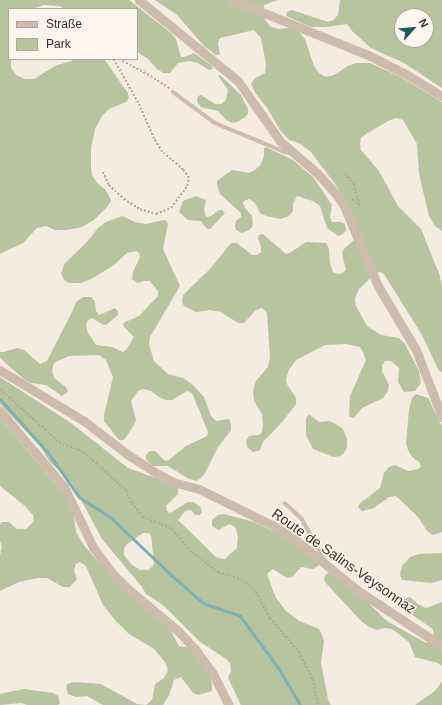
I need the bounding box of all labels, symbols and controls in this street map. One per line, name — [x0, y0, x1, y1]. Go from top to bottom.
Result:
legend — [8, 8, 138, 60]
north arrow — [394, 8, 434, 48]
text: Straße — [46, 17, 82, 31]
text: N — [417, 17, 431, 29]
text: Park — [46, 37, 71, 51]
street label: Route de Salins-Veysonnaz — [269, 505, 419, 617]

